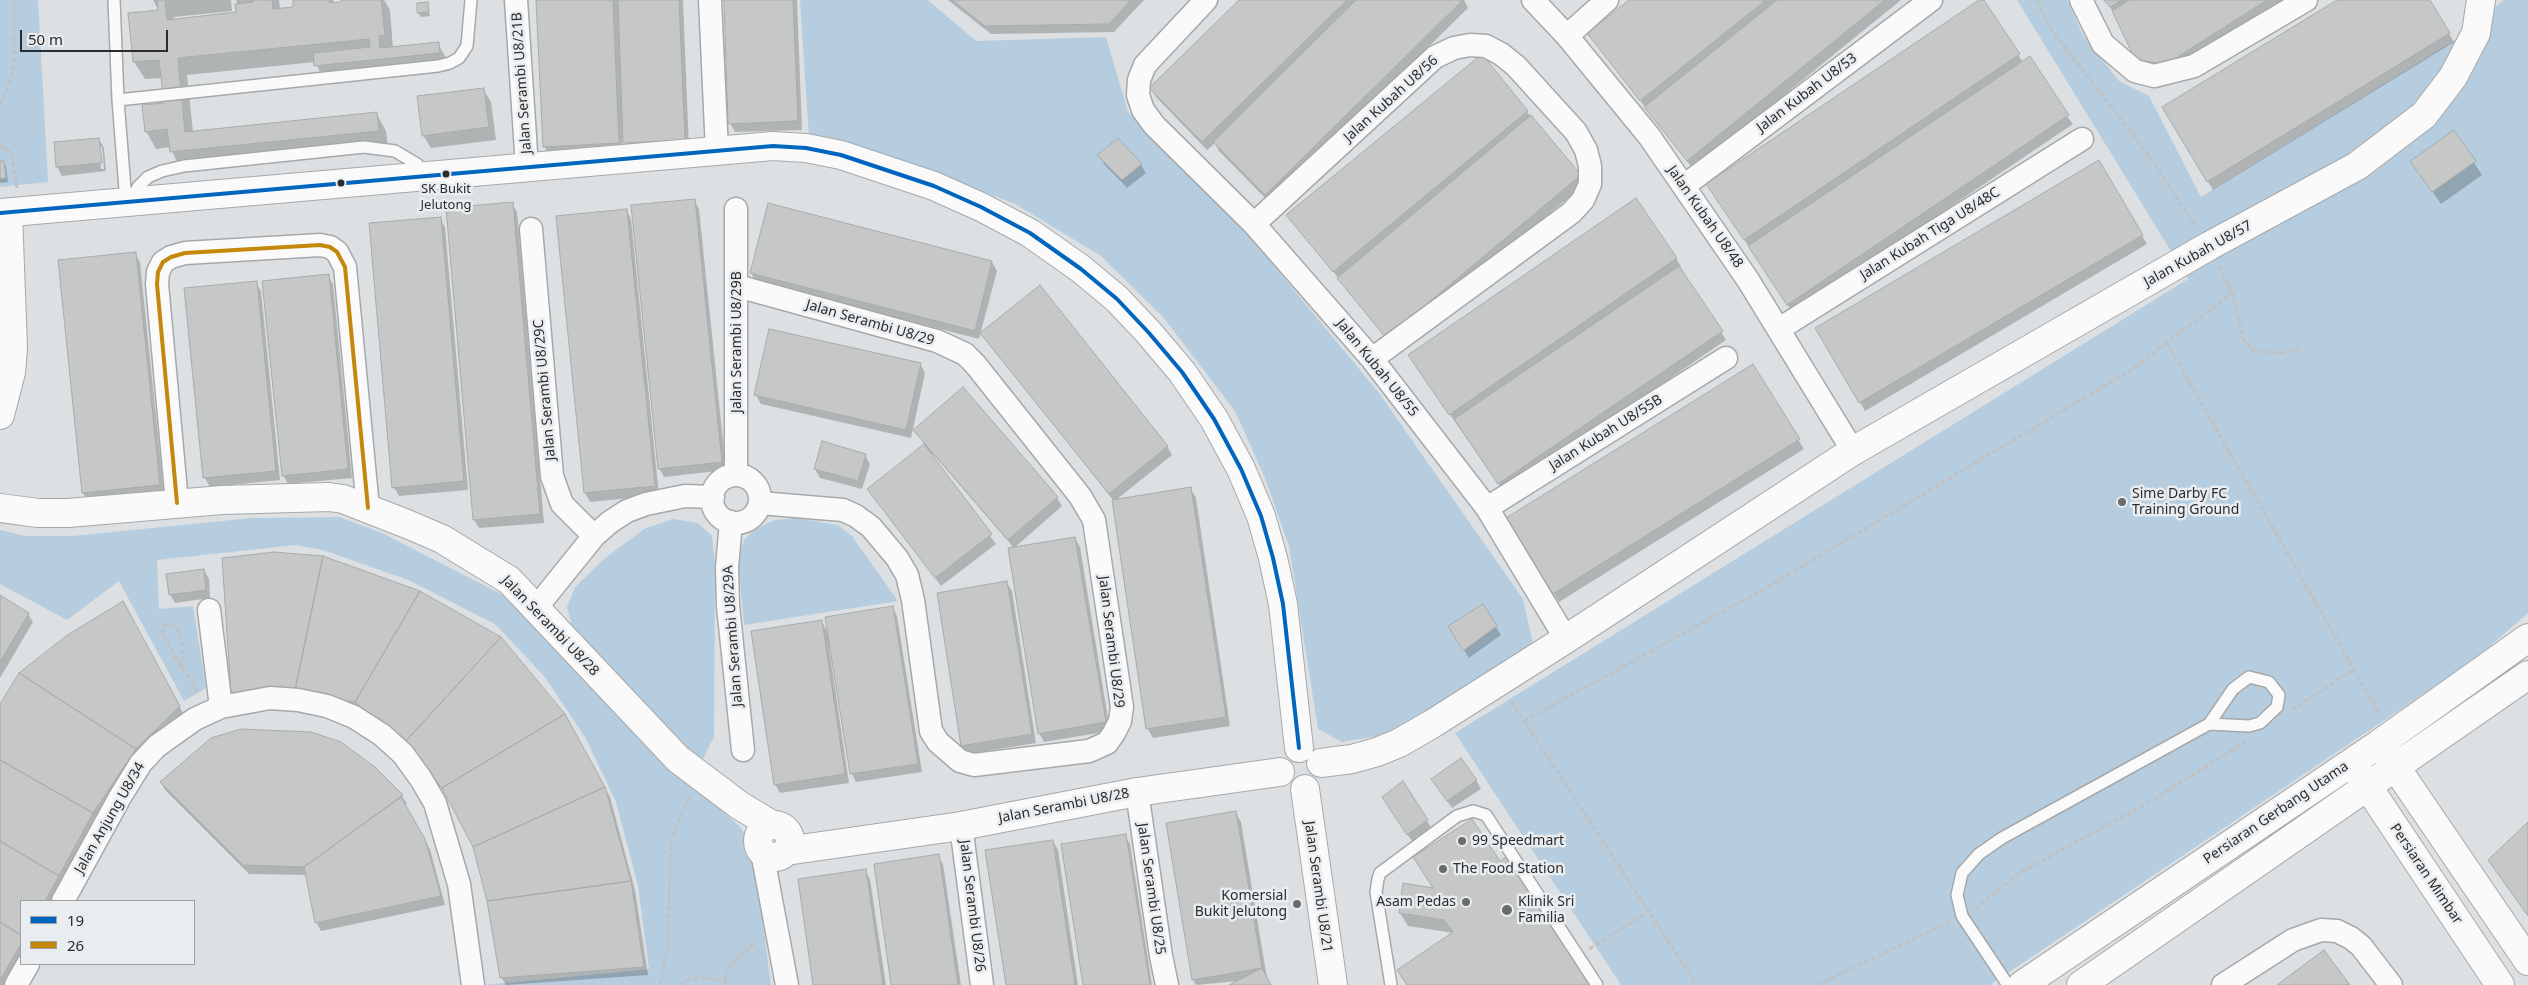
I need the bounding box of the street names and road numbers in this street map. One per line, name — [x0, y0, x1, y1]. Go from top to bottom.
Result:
street label: Jalan Serambi U8/21B — [509, 12, 535, 154]
street label: Jalan Kubah U8/53 — [1754, 50, 1860, 136]
street label: Jalan Kubah U8/56 — [1340, 52, 1442, 146]
street label: Jalan Kubah U8/48 — [1663, 163, 1747, 271]
street label: Jalan Kubah Tiga U8/48C — [1857, 184, 2003, 284]
street label: Jalan Kubah U8/57 — [2141, 217, 2255, 291]
street label: Jalan Serambi U8/29B — [729, 271, 745, 413]
street label: Jalan Serambi U8/29 — [804, 297, 936, 349]
street label: Jalan Kubah U8/55 — [1332, 316, 1422, 420]
street label: Jalan Serambi U8/29C — [530, 319, 560, 461]
street label: Jalan Kubah U8/55B — [1546, 391, 1666, 475]
street label: Jalan Serambi U8/29A — [720, 565, 746, 707]
street label: Jalan Serambi U8/28 — [498, 572, 602, 680]
street label: Jalan Serambi U8/29 — [1095, 575, 1127, 709]
street label: Persiaran Gerbang Utama — [2200, 758, 2352, 868]
street label: Jalan Anjung U8/34 — [71, 759, 149, 877]
street label: Jalan Serambi U8/28 — [997, 785, 1131, 827]
street label: Jalan Serambi U8/21 — [1300, 820, 1336, 954]
street label: Persiaran Mimbar — [2386, 821, 2466, 927]
street label: Jalan Serambi U8/25 — [1133, 822, 1169, 956]
street label: Jalan Serambi U8/26 — [956, 839, 988, 973]

